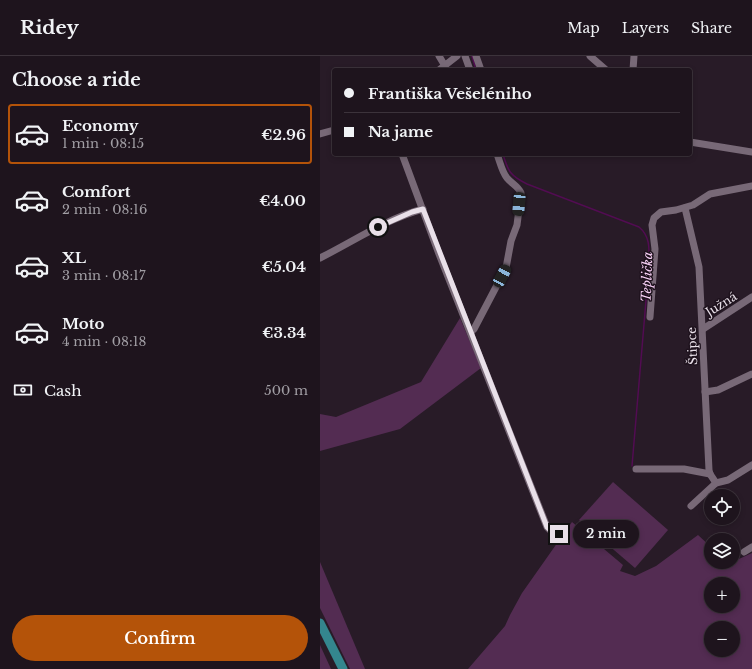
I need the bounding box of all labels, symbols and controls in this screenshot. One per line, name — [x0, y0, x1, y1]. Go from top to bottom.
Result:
text: Ridey — [20, 16, 79, 39]
text: Map — [567, 19, 600, 37]
text: Layers — [622, 19, 669, 37]
text: Share — [691, 19, 732, 37]
text: Choose a ride — [12, 69, 141, 91]
text: Františka Vešeléniho — [368, 84, 532, 103]
icon: car — [14, 116, 50, 152]
text: Economy — [62, 116, 139, 135]
text: Na jame — [368, 122, 433, 141]
text: €2.96 — [261, 125, 306, 144]
text: 1 min · 08:15 — [62, 135, 144, 152]
icon: car — [14, 182, 50, 218]
text: Comfort — [62, 182, 130, 201]
text: €4.00 — [259, 191, 306, 210]
car — [512, 192, 526, 216]
text: 2 min · 08:16 — [62, 201, 147, 218]
route start — [369, 218, 387, 236]
icon: car — [14, 248, 50, 284]
text: XL — [62, 248, 86, 267]
water label: Teplička — [638, 252, 656, 302]
text: €5.04 — [262, 257, 306, 276]
car — [491, 263, 513, 289]
text: 3 min · 08:17 — [62, 267, 145, 284]
street label: Južná — [701, 288, 740, 320]
icon: car — [14, 314, 50, 350]
text: Moto — [62, 314, 104, 333]
text: €3.34 — [262, 323, 306, 342]
street label: Štipce — [683, 327, 700, 365]
text: 4 min · 08:18 — [62, 333, 146, 350]
icon: cash — [12, 379, 34, 401]
text: Cash — [44, 381, 81, 400]
text: 500 m — [264, 382, 308, 399]
map controls — [704, 489, 740, 657]
button: locate — [704, 489, 740, 525]
callout: 2 min — [573, 520, 639, 548]
route end — [550, 525, 568, 543]
text: 2 min — [586, 525, 626, 542]
button: layers — [704, 533, 740, 569]
button: + — [704, 577, 740, 613]
button: Confirm — [12, 615, 308, 661]
button: − — [704, 621, 740, 657]

